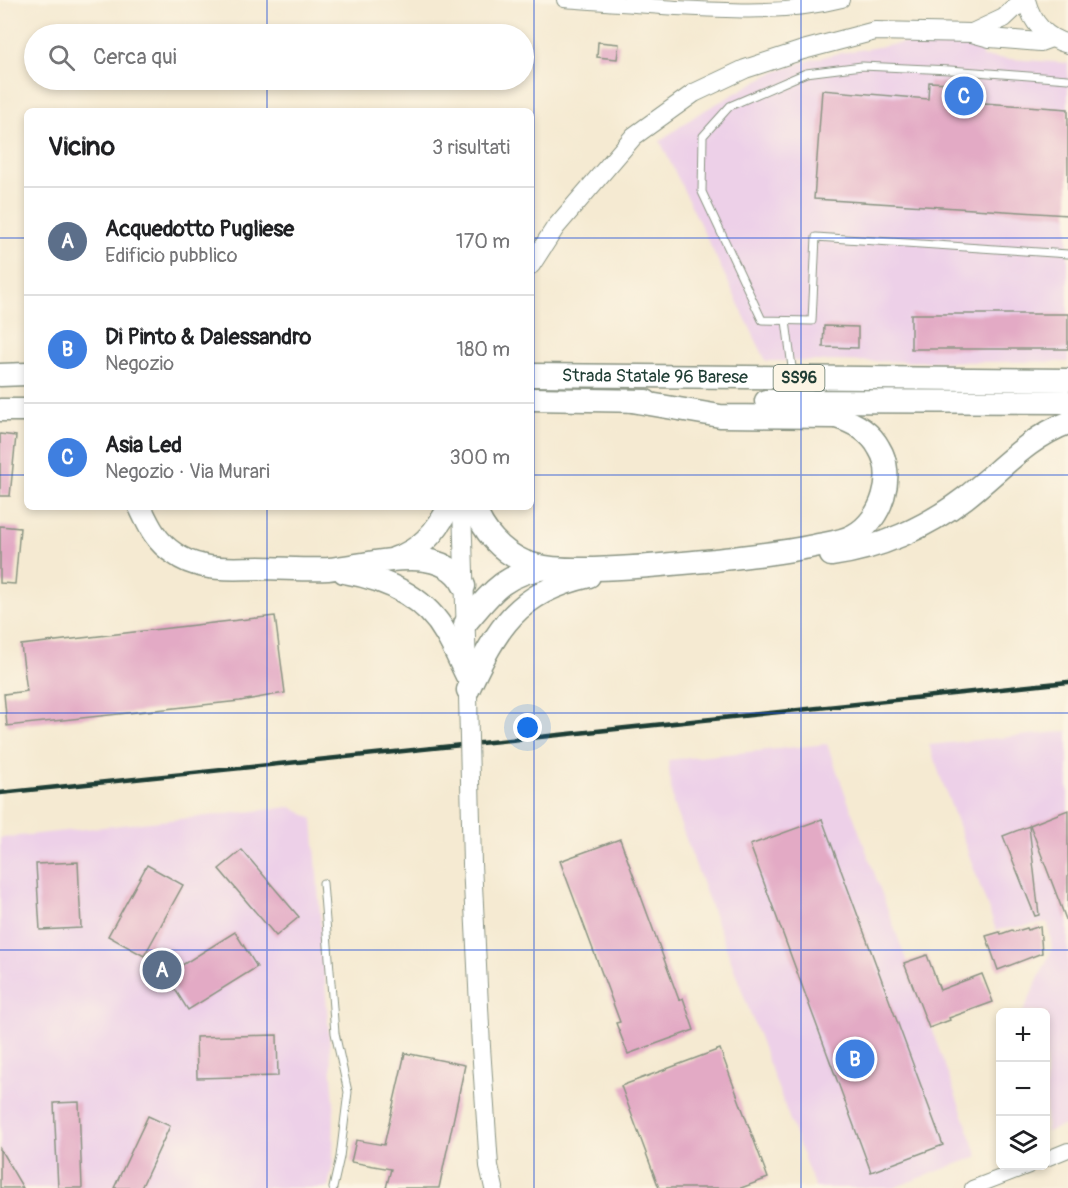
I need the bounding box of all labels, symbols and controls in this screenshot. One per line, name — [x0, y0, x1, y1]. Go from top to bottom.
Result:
search box — [24, 24, 534, 90]
icon: search — [45, 41, 78, 74]
text: Cerca qui — [93, 43, 177, 71]
pin: C — [944, 74, 984, 118]
text: Vicino — [48, 131, 115, 163]
text: 3 risultati — [432, 135, 510, 160]
text: Acquedotto Pugliese — [105, 215, 294, 243]
text: A — [61, 229, 74, 254]
text: 170 m — [456, 229, 510, 254]
text: Edificio pubblico — [105, 243, 238, 268]
text: Di Pinto & Dalessandro — [105, 323, 311, 351]
text: B — [62, 337, 73, 362]
text: 180 m — [456, 337, 510, 362]
text: Negozio — [105, 351, 174, 376]
street label: Strada Statale 96 Barese — [562, 364, 748, 389]
road number: SS96 — [774, 365, 824, 391]
text: Asia Led — [105, 431, 182, 459]
text: C — [61, 445, 74, 470]
text: 300 m — [449, 445, 510, 470]
text: Negozio · Via Murari — [105, 459, 270, 484]
your location — [513, 713, 542, 742]
pin: A — [142, 948, 182, 992]
map controls — [996, 1008, 1050, 1170]
button: + — [996, 1008, 1050, 1062]
pin: B — [836, 1036, 874, 1082]
button: − — [996, 1062, 1050, 1116]
button: layers — [996, 1116, 1050, 1170]

